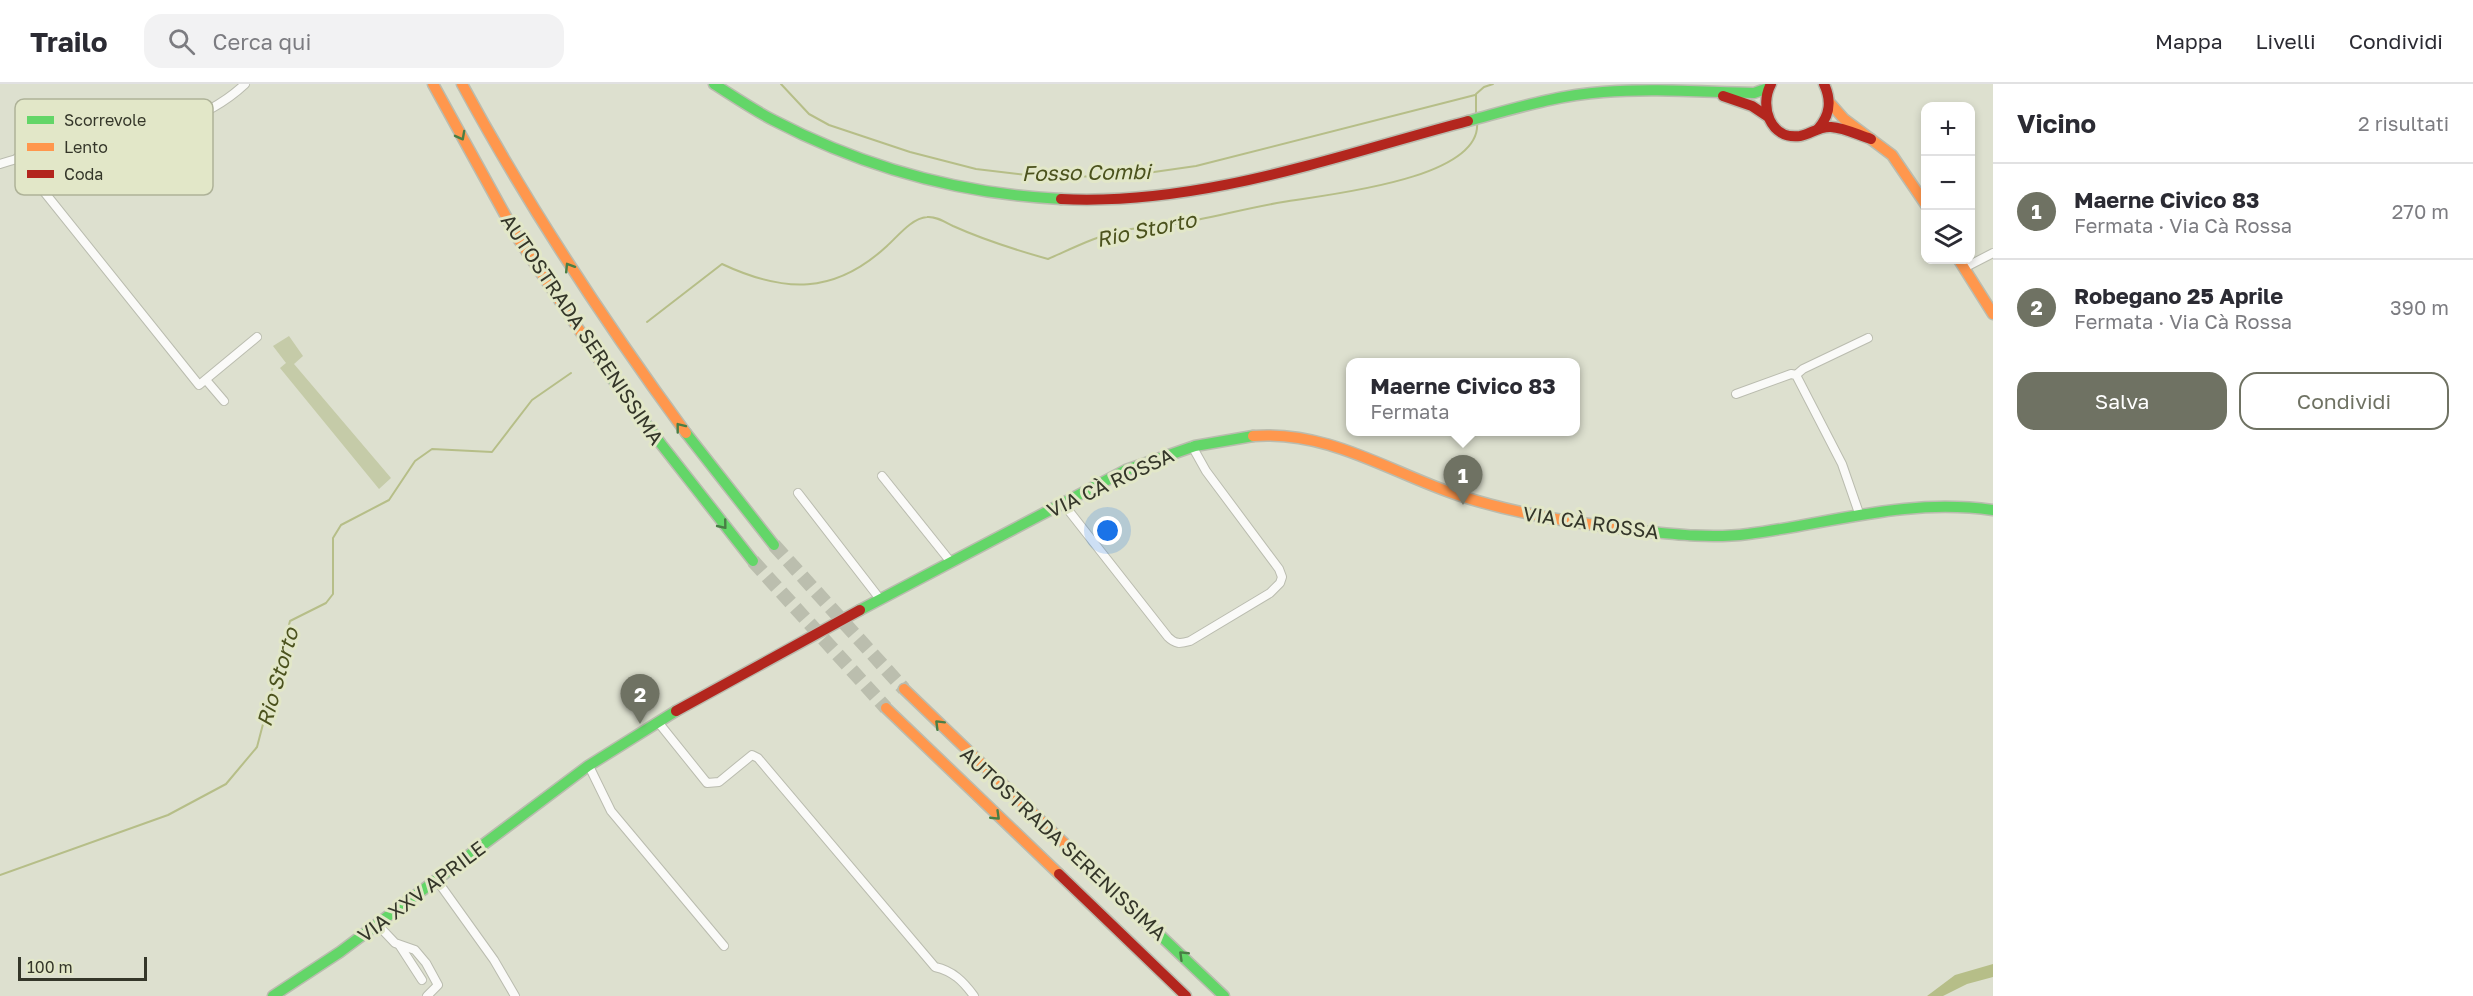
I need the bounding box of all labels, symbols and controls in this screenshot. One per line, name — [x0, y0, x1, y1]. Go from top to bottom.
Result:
search box — [144, 14, 564, 68]
text: Trailo — [30, 25, 108, 58]
icon: search — [165, 25, 198, 58]
text: Cerca qui — [213, 28, 311, 55]
text: Mappa — [2155, 28, 2223, 54]
text: Livelli — [2256, 28, 2316, 54]
text: Condividi — [2349, 28, 2443, 54]
legend — [15, 99, 213, 195]
map controls — [1921, 102, 1975, 264]
button: + — [1921, 102, 1975, 156]
text: Vicino — [2017, 108, 2096, 139]
text: Scorrevole — [64, 110, 146, 130]
text: 2 risultati — [2358, 111, 2449, 135]
one-way arrow — [454, 129, 465, 140]
text: Lento — [64, 137, 108, 157]
button: − — [1921, 156, 1975, 210]
water label: Fosso Combi — [1021, 158, 1153, 186]
text: Coda — [64, 164, 103, 184]
text: Maerne Civico 83 — [2074, 186, 2259, 213]
text: 1 — [2031, 199, 2042, 223]
text: 270 m — [2392, 199, 2449, 223]
water label: Rio Storto — [1094, 205, 1200, 252]
street label: AUTOSTRADA SERENISSIMA — [497, 209, 669, 449]
button: layers — [1921, 210, 1975, 264]
text: Fermata · Via Cà Rossa — [2074, 213, 2292, 237]
one-way arrow — [565, 263, 577, 273]
text: Robegano 25 Aprile — [2074, 282, 2283, 309]
text: 2 — [2030, 295, 2043, 319]
text: 390 m — [2390, 295, 2449, 319]
text: Fermata · Via Cà Rossa — [2074, 309, 2292, 333]
popup — [1346, 358, 1580, 436]
text: Maerne Civico 83 — [1370, 372, 1556, 399]
button: Salva — [2017, 372, 2227, 430]
button: Condividi — [2239, 372, 2449, 430]
text: Fermata — [1370, 399, 1449, 423]
one-way arrow — [677, 423, 688, 434]
street label: VIA CÀ ROSSA — [1043, 442, 1177, 522]
pin: 1 — [1444, 456, 1482, 505]
street label: VIA CÀ ROSSA — [1522, 501, 1660, 543]
your location — [1093, 516, 1122, 545]
one-way arrow — [716, 518, 727, 529]
water label: Rio Storto — [251, 623, 304, 729]
pin: 2 — [620, 674, 660, 724]
one-way arrow — [936, 720, 947, 731]
street label: AUTOSTRADA SERENISSIMA — [956, 741, 1172, 945]
one-way arrow — [989, 808, 1000, 819]
street label: VIA XXV APRILE — [353, 835, 489, 947]
one-way arrow — [1179, 951, 1189, 962]
scale bar — [18, 954, 147, 982]
text: 100 m — [27, 957, 73, 977]

